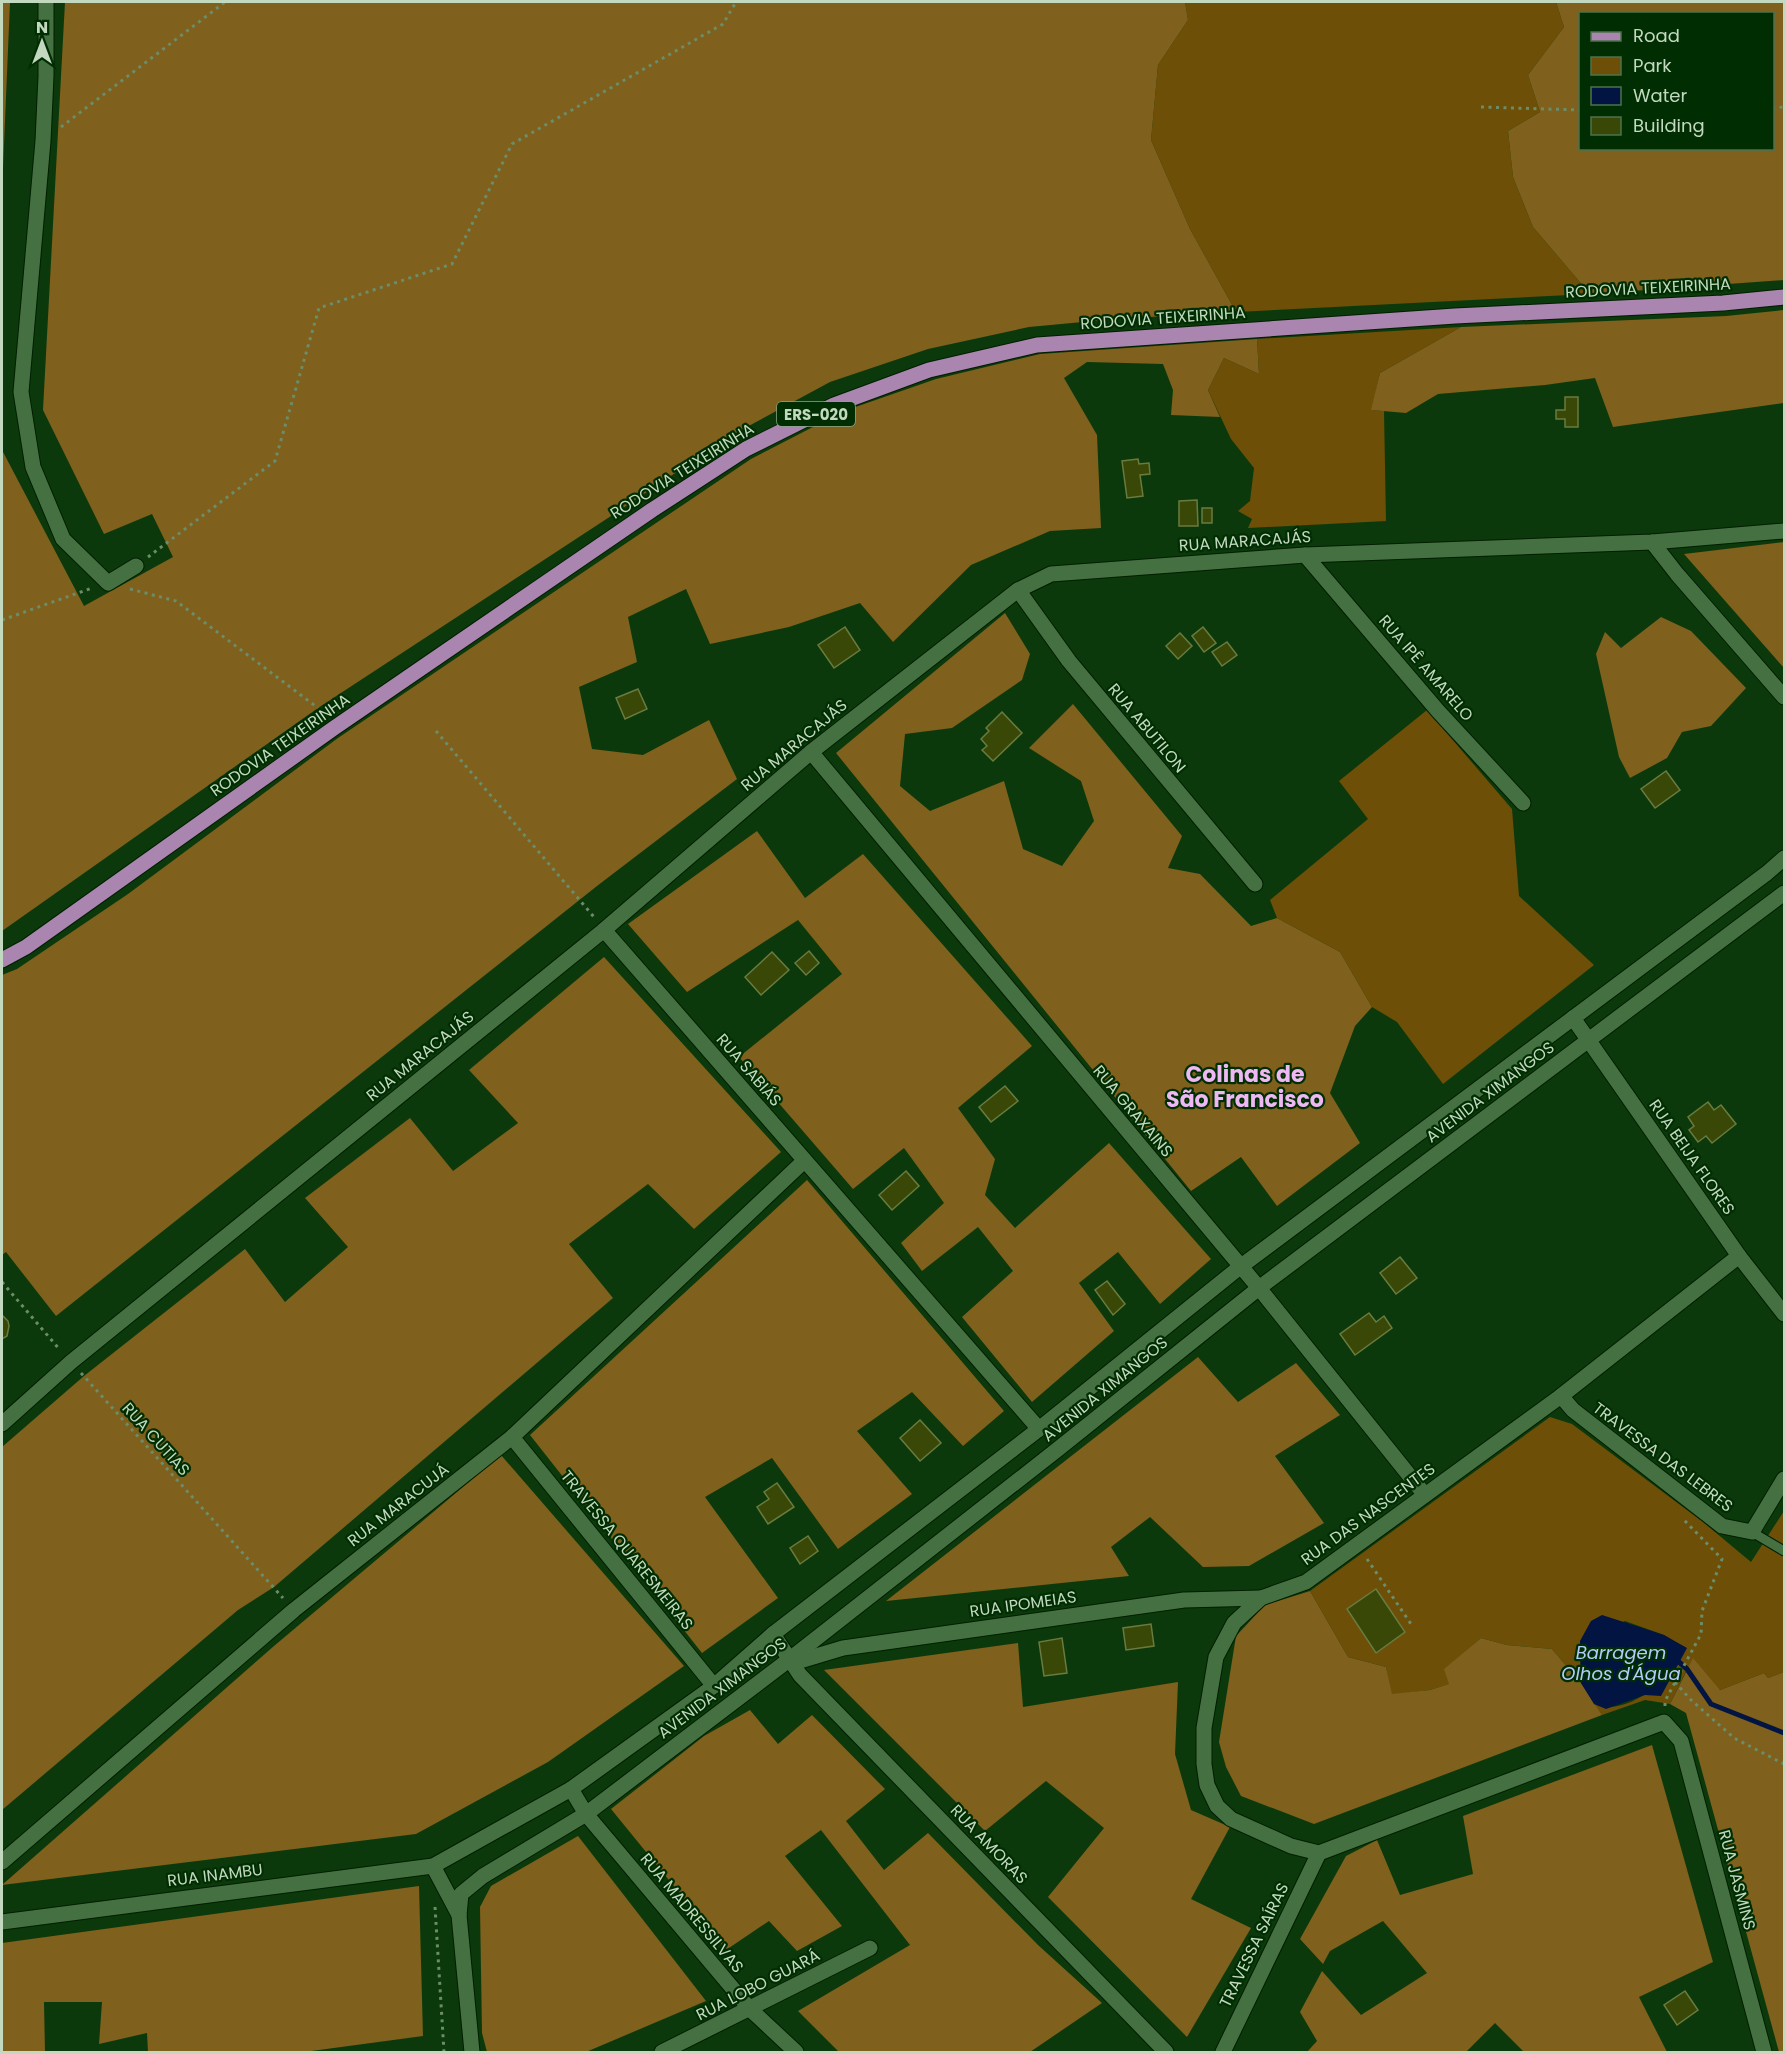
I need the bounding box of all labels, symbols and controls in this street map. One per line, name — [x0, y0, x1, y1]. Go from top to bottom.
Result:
north arrow — [12, 12, 72, 72]
legend — [1579, 12, 1774, 150]
text: N — [36, 16, 48, 39]
text: Road — [1633, 23, 1680, 48]
text: Park — [1633, 53, 1672, 78]
text: Water — [1633, 83, 1687, 108]
text: Building — [1633, 113, 1705, 138]
street label: RODOVIA TEIXEIRINHA — [1565, 272, 1732, 304]
street label: RODOVIA TEIXEIRINHA — [1080, 301, 1247, 335]
road number: ERS-020 — [777, 402, 855, 426]
street label: RODOVIA TEIXEIRINHA — [606, 417, 759, 525]
street label: RUA MARACAJÁS — [1178, 525, 1312, 557]
street label: RUA IPÊ AMARELO — [1373, 610, 1479, 726]
street label: RUA ABUTILON — [1103, 678, 1191, 778]
street label: RODOVIA TEIXEIRINHA — [206, 688, 355, 802]
street label: RUA MARACAJÁS — [736, 694, 852, 796]
street label: RUA MARACAJÁS — [361, 1005, 479, 1107]
street label: RUA SABIÁS — [711, 1029, 787, 1111]
street label: AVENIDA XIMANGOS — [1421, 1036, 1559, 1148]
district label: Colinas de São Francisco — [1166, 1059, 1324, 1115]
street label: RUA GRAXAINS — [1088, 1060, 1178, 1162]
street label: RUA BEIJA FLORES — [1644, 1095, 1740, 1219]
street label: AVENIDA XIMANGOS — [1037, 1331, 1173, 1447]
street label: RUA CUTIAS — [117, 1397, 195, 1481]
street label: TRAVESSA DAS LEBRES — [1588, 1397, 1738, 1517]
street label: RUA DAS NASCENTES — [1296, 1457, 1440, 1571]
street label: RUA MARACUJÁ — [342, 1458, 454, 1552]
street label: TRAVESSA QUARESMEIRAS — [555, 1465, 699, 1635]
street label: RUA IPOMEIAS — [968, 1585, 1078, 1623]
street label: AVENIDA XIMANGOS — [653, 1632, 791, 1744]
water label: Barragem Olhos d'Água — [1561, 1640, 1681, 1686]
street label: RUA AMORAS — [945, 1799, 1033, 1889]
street label: RUA JASMINS — [1713, 1827, 1761, 1933]
street label: RUA MADRESSILVAS — [635, 1848, 749, 1978]
street label: RUA INAMBU — [166, 1858, 264, 1892]
street label: TRAVESSA SAÍRAS — [1214, 1879, 1294, 2011]
street label: RUA LOBO GUARÁ — [692, 1944, 824, 2026]

